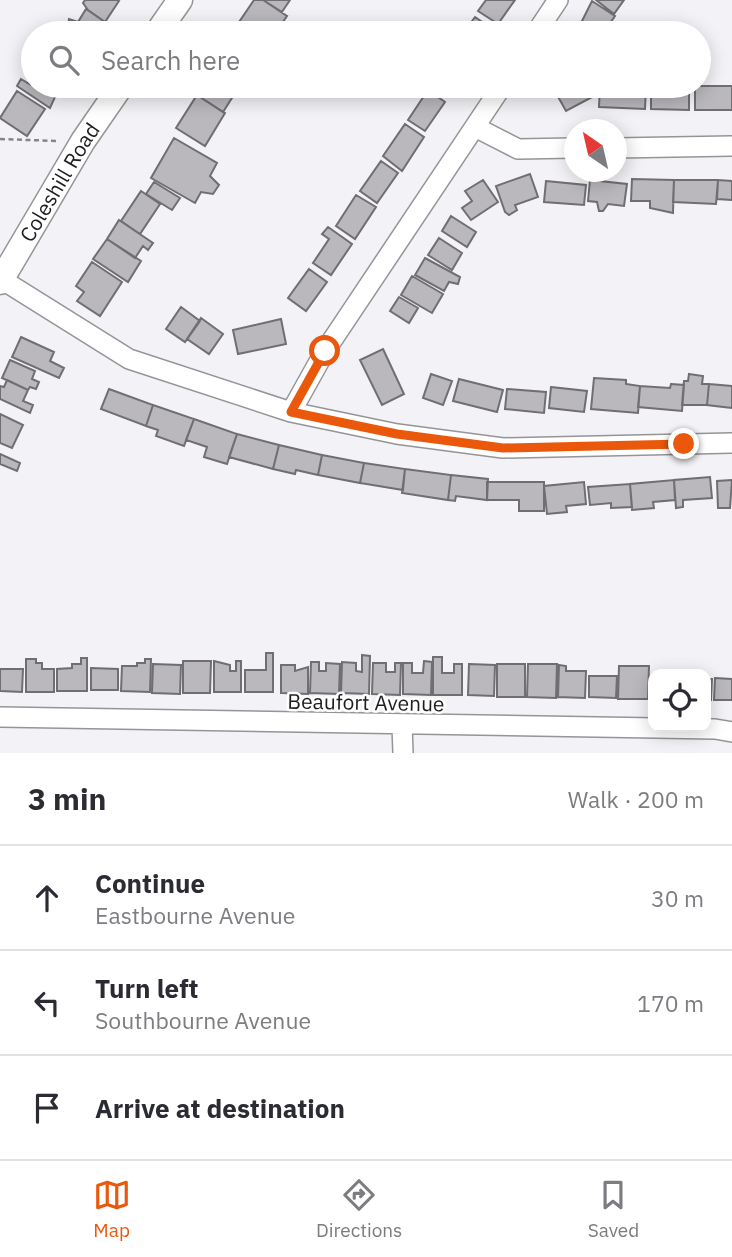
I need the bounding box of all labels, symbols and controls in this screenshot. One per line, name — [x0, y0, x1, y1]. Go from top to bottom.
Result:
search box — [21, 21, 711, 98]
icon: search — [45, 41, 83, 79]
text: Search here — [101, 43, 240, 77]
street label: Coleshill Road — [13, 117, 106, 247]
north arrow — [564, 119, 627, 182]
route start — [309, 335, 340, 366]
route end — [668, 428, 699, 459]
map controls — [648, 669, 711, 732]
button: locate — [648, 669, 711, 732]
street label: Beaufort Avenue — [287, 687, 445, 717]
text: 3 min — [28, 779, 106, 818]
text: Walk · 200 m — [568, 784, 704, 814]
text: Continue — [95, 866, 205, 900]
icon: ahead — [28, 879, 66, 917]
text: 30 m — [651, 883, 704, 913]
text: Eastbourne Avenue — [95, 900, 295, 930]
text: Turn left — [95, 971, 198, 1005]
icon: left — [28, 984, 66, 1022]
text: 170 m — [637, 988, 704, 1018]
text: Southbourne Avenue — [95, 1005, 311, 1035]
icon: arrive — [28, 1089, 66, 1127]
text: Arrive at destination — [95, 1091, 345, 1125]
tab: Map — [93, 1176, 131, 1242]
tab: Directions — [316, 1176, 402, 1242]
tab: Saved — [588, 1176, 639, 1242]

